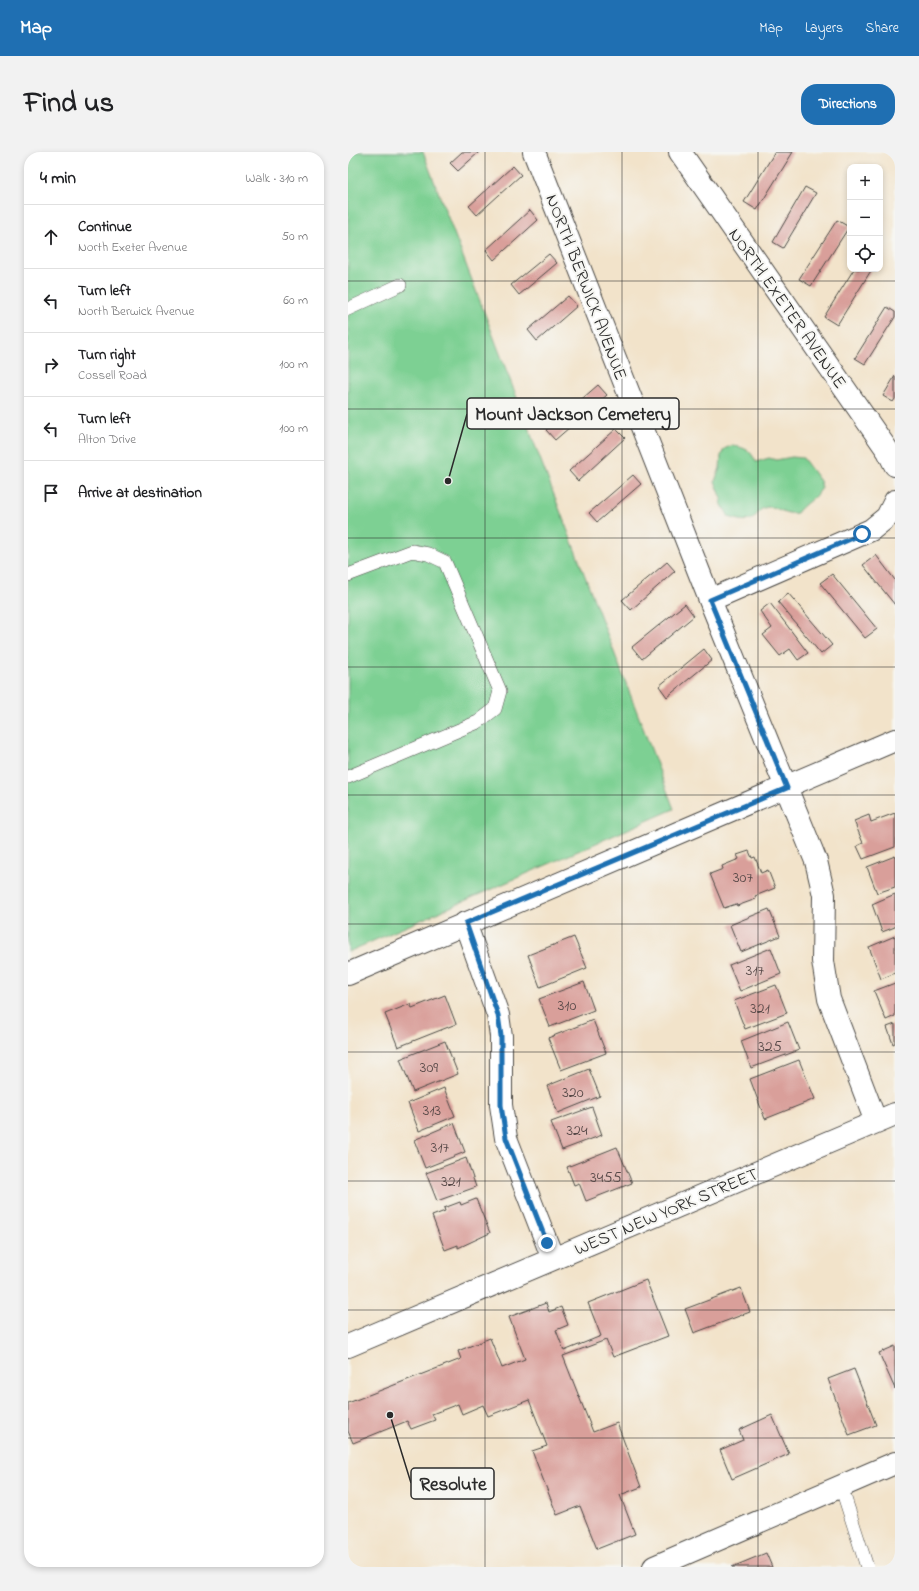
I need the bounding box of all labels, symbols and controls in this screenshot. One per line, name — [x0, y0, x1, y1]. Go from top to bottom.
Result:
text: Map — [20, 15, 52, 42]
text: Map — [759, 18, 783, 39]
text: Layers — [805, 18, 843, 39]
text: Share — [865, 18, 899, 39]
text: Find us — [24, 84, 114, 125]
button: Directions — [801, 84, 895, 125]
map controls — [847, 164, 883, 272]
button: + — [847, 164, 883, 200]
text: 4 min — [40, 166, 76, 191]
text: Walk · 310 m — [245, 169, 308, 188]
street label: NORTH BERWICK AVENUE — [538, 191, 633, 385]
button: − — [847, 200, 883, 236]
text: Continue — [78, 216, 132, 238]
street label: NORTH EXETER AVENUE — [721, 224, 852, 395]
icon: ahead — [40, 226, 62, 248]
text: 50 m — [282, 227, 308, 246]
button: locate — [847, 236, 883, 272]
text: North Exeter Avenue — [78, 238, 187, 257]
text: Turn left — [78, 280, 131, 302]
icon: left — [40, 290, 62, 312]
text: 60 m — [283, 291, 308, 310]
text: North Berwick Avenue — [78, 302, 194, 321]
text: Turn right — [78, 344, 136, 366]
icon: right — [40, 354, 62, 376]
text: 100 m — [279, 355, 308, 374]
text: Cossell Road — [78, 366, 147, 385]
callout: Mount Jackson Cemetery — [467, 398, 679, 429]
text: Mount Jackson Cemetery — [475, 402, 672, 431]
text: Turn left — [78, 408, 131, 430]
icon: left — [40, 418, 62, 440]
text: 100 m — [279, 419, 308, 438]
text: Alton Drive — [78, 430, 136, 449]
icon: arrive — [40, 482, 62, 504]
text: Arrive at destination — [78, 482, 202, 504]
route start — [853, 525, 871, 543]
house number: 307 — [733, 866, 753, 890]
house number: 317 — [746, 959, 765, 983]
house number: 310 — [558, 994, 576, 1018]
house number: 321 — [750, 997, 770, 1021]
house number: 325 — [758, 1035, 782, 1059]
house number: 309 — [420, 1056, 438, 1080]
house number: 320 — [562, 1081, 584, 1105]
house number: 313 — [423, 1099, 441, 1123]
house number: 324 — [566, 1119, 588, 1143]
house number: 317 — [431, 1136, 450, 1160]
street label: WEST NEW YORK STREET — [571, 1162, 763, 1263]
house number: 3455 — [590, 1166, 622, 1190]
house number: 321 — [441, 1170, 461, 1194]
route end — [538, 1234, 556, 1252]
callout: Resolute — [411, 1468, 494, 1499]
text: Resolute — [420, 1472, 487, 1499]

